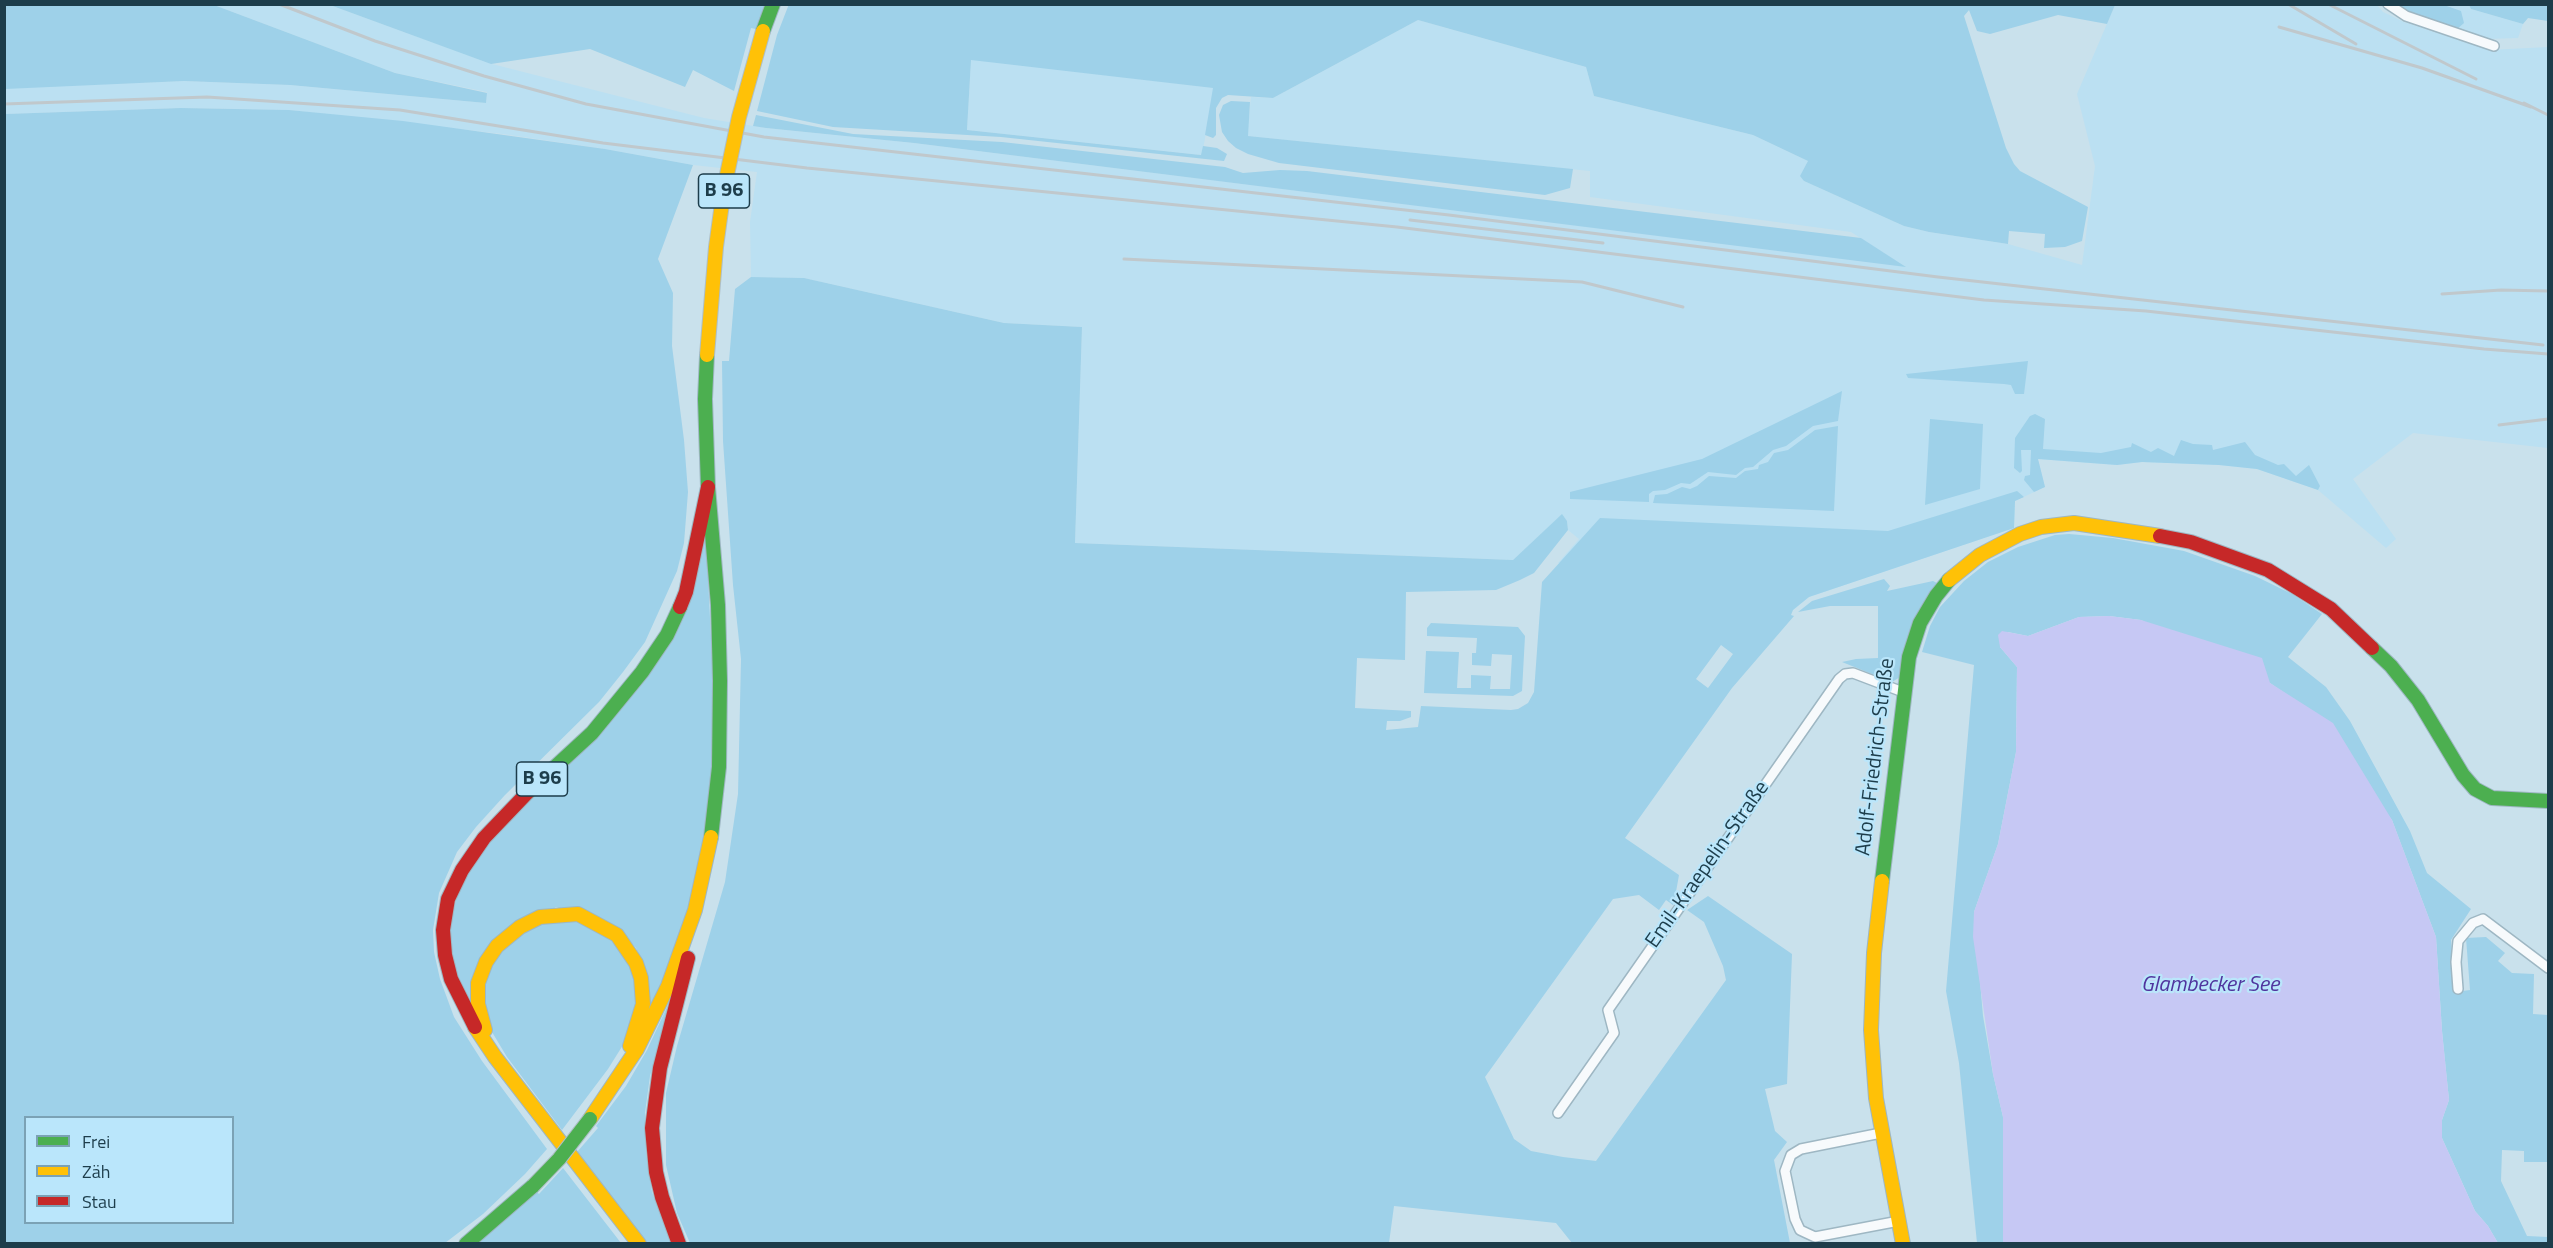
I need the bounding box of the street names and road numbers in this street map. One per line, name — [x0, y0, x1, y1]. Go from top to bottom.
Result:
road number: B 96 — [698, 174, 750, 208]
street label: Adolf-Friedrich-Straße — [1851, 657, 1901, 857]
road number: B 96 — [516, 762, 568, 796]
street label: Emil-Kraepelin-Straße — [1641, 777, 1775, 953]

